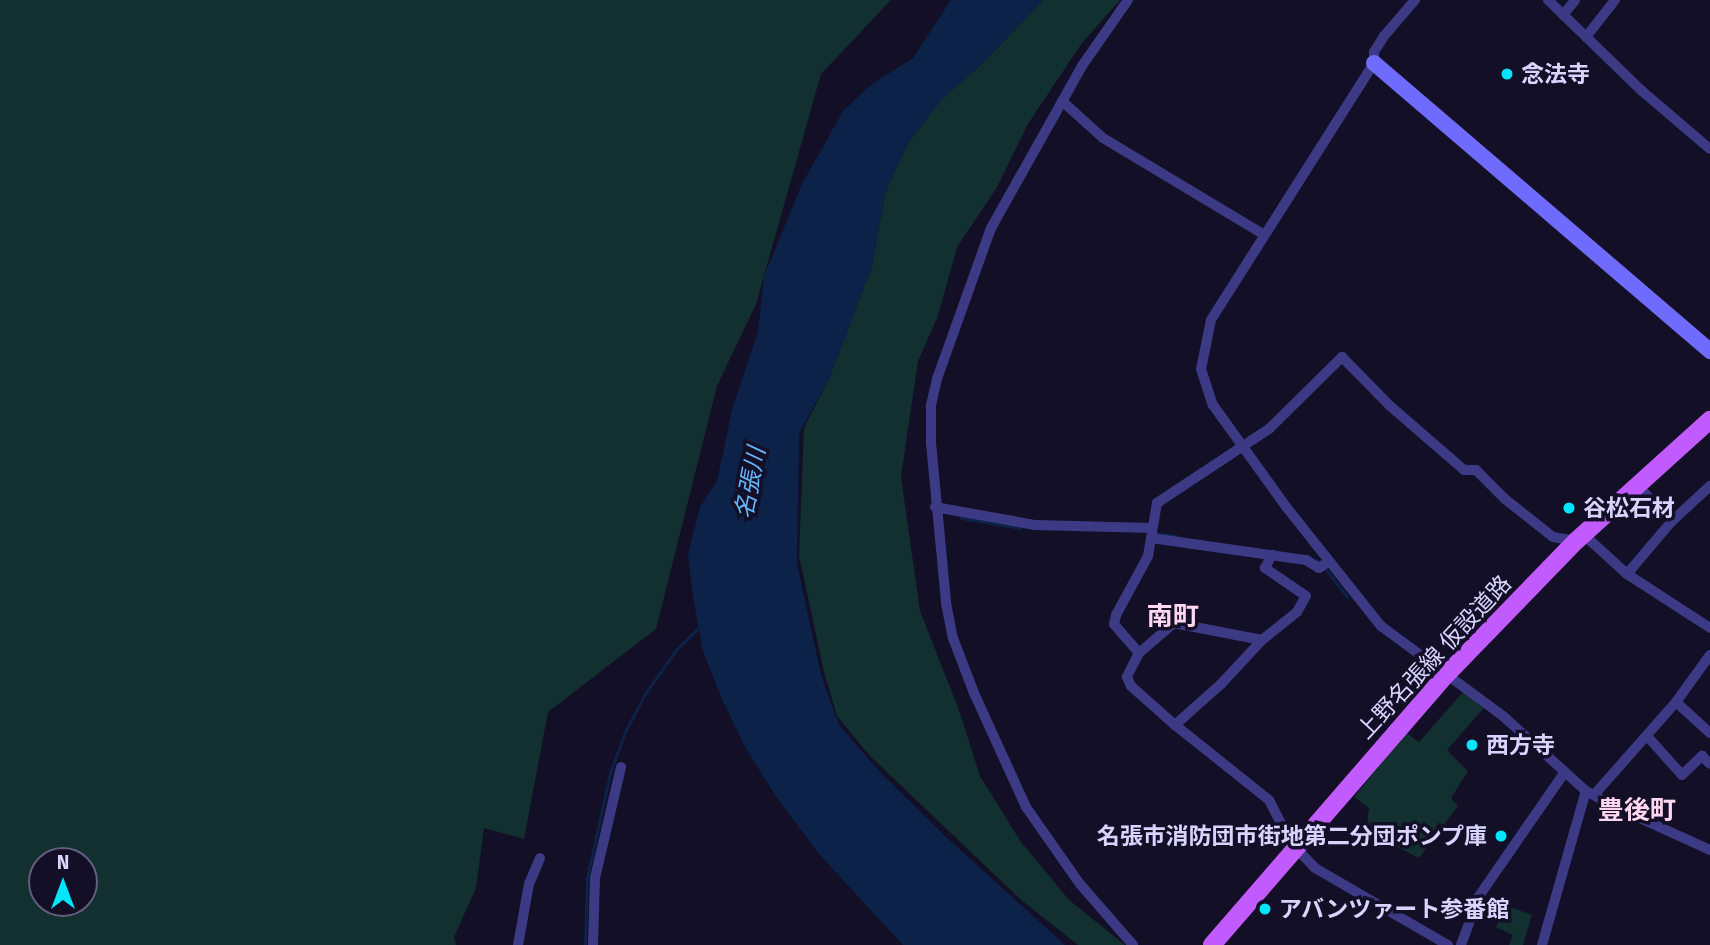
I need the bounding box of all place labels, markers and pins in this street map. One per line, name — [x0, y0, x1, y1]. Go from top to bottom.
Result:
place label: 念法寺 — [1521, 60, 1590, 88]
marker: 念法寺 — [1499, 66, 1515, 82]
place label: 谷松石材 — [1583, 494, 1675, 522]
marker: 谷松石材 — [1561, 500, 1577, 516]
place label: 西方寺 — [1486, 731, 1555, 759]
marker: 西方寺 — [1464, 737, 1480, 753]
place label: 名張市消防団市街地第二分団ポンプ庫 — [1096, 822, 1487, 850]
marker: 名張市消防団市街地第二分団ポンプ庫 — [1493, 828, 1509, 844]
place label: アバンツァート参番館 — [1279, 895, 1509, 923]
marker: アバンツァート参番館 — [1257, 901, 1273, 917]

